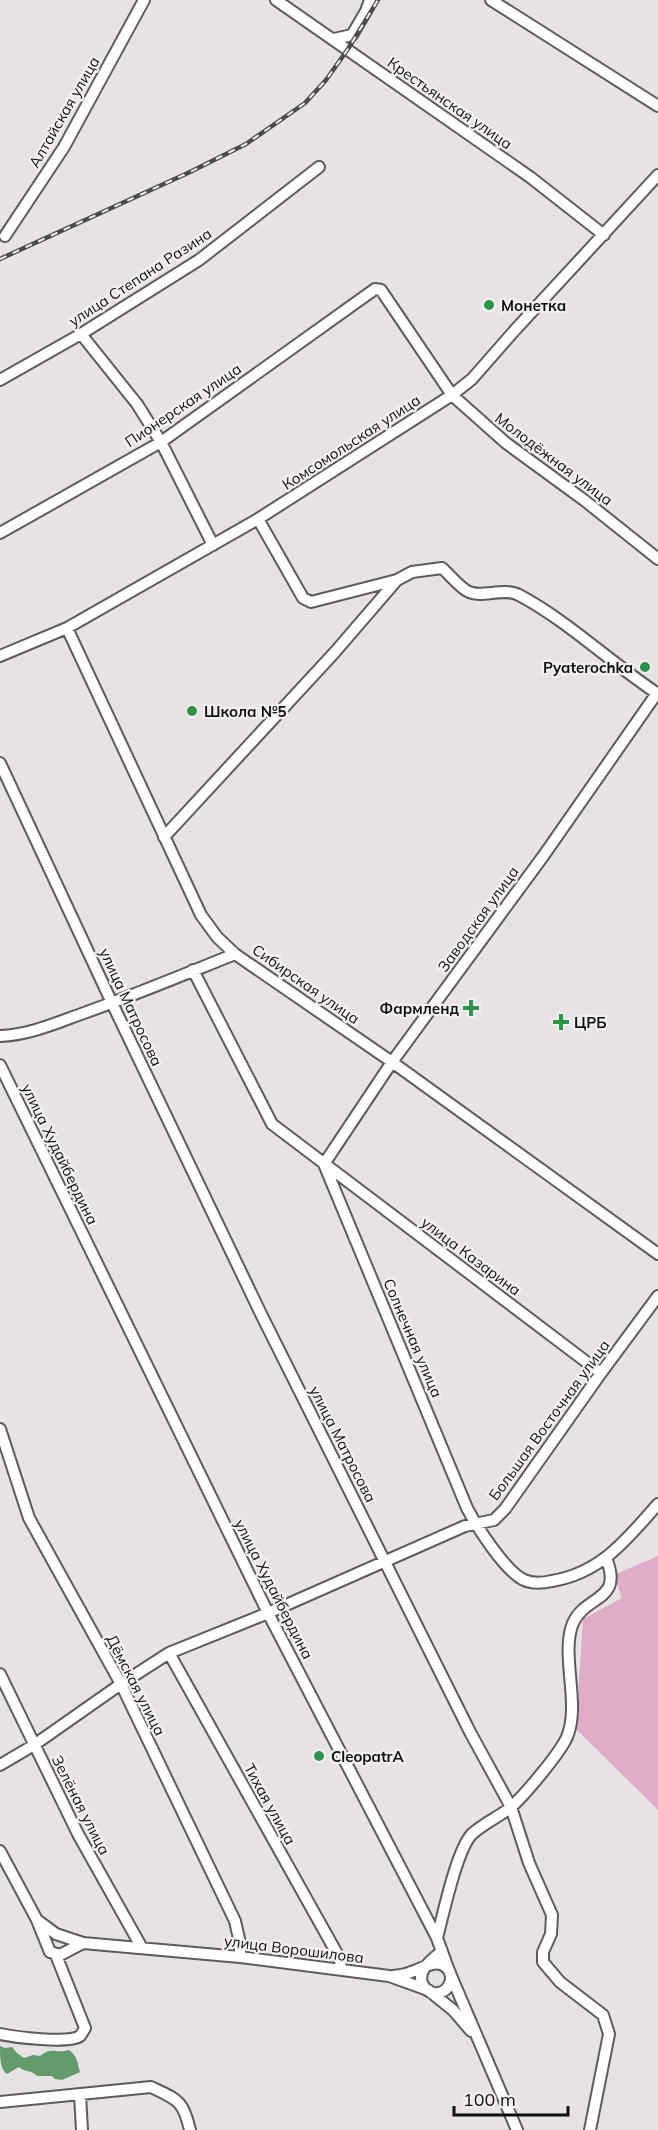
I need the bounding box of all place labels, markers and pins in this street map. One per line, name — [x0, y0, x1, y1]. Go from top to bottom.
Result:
place label: Монетка — [501, 296, 566, 315]
marker: Монетка — [482, 298, 496, 312]
place label: Pyaterochka — [543, 658, 633, 677]
marker: Pyaterochka — [638, 660, 652, 674]
place label: Школа №5 — [204, 702, 286, 721]
marker: Школа №5 — [185, 704, 199, 718]
place label: Фармленд — [380, 999, 459, 1018]
marker: Фармленд — [464, 1001, 478, 1015]
marker: ЦРБ — [552, 1013, 570, 1031]
place label: ЦРБ — [574, 1013, 607, 1032]
place label: CleopatrA — [331, 1747, 404, 1766]
marker: CleopatrA — [312, 1749, 326, 1763]

